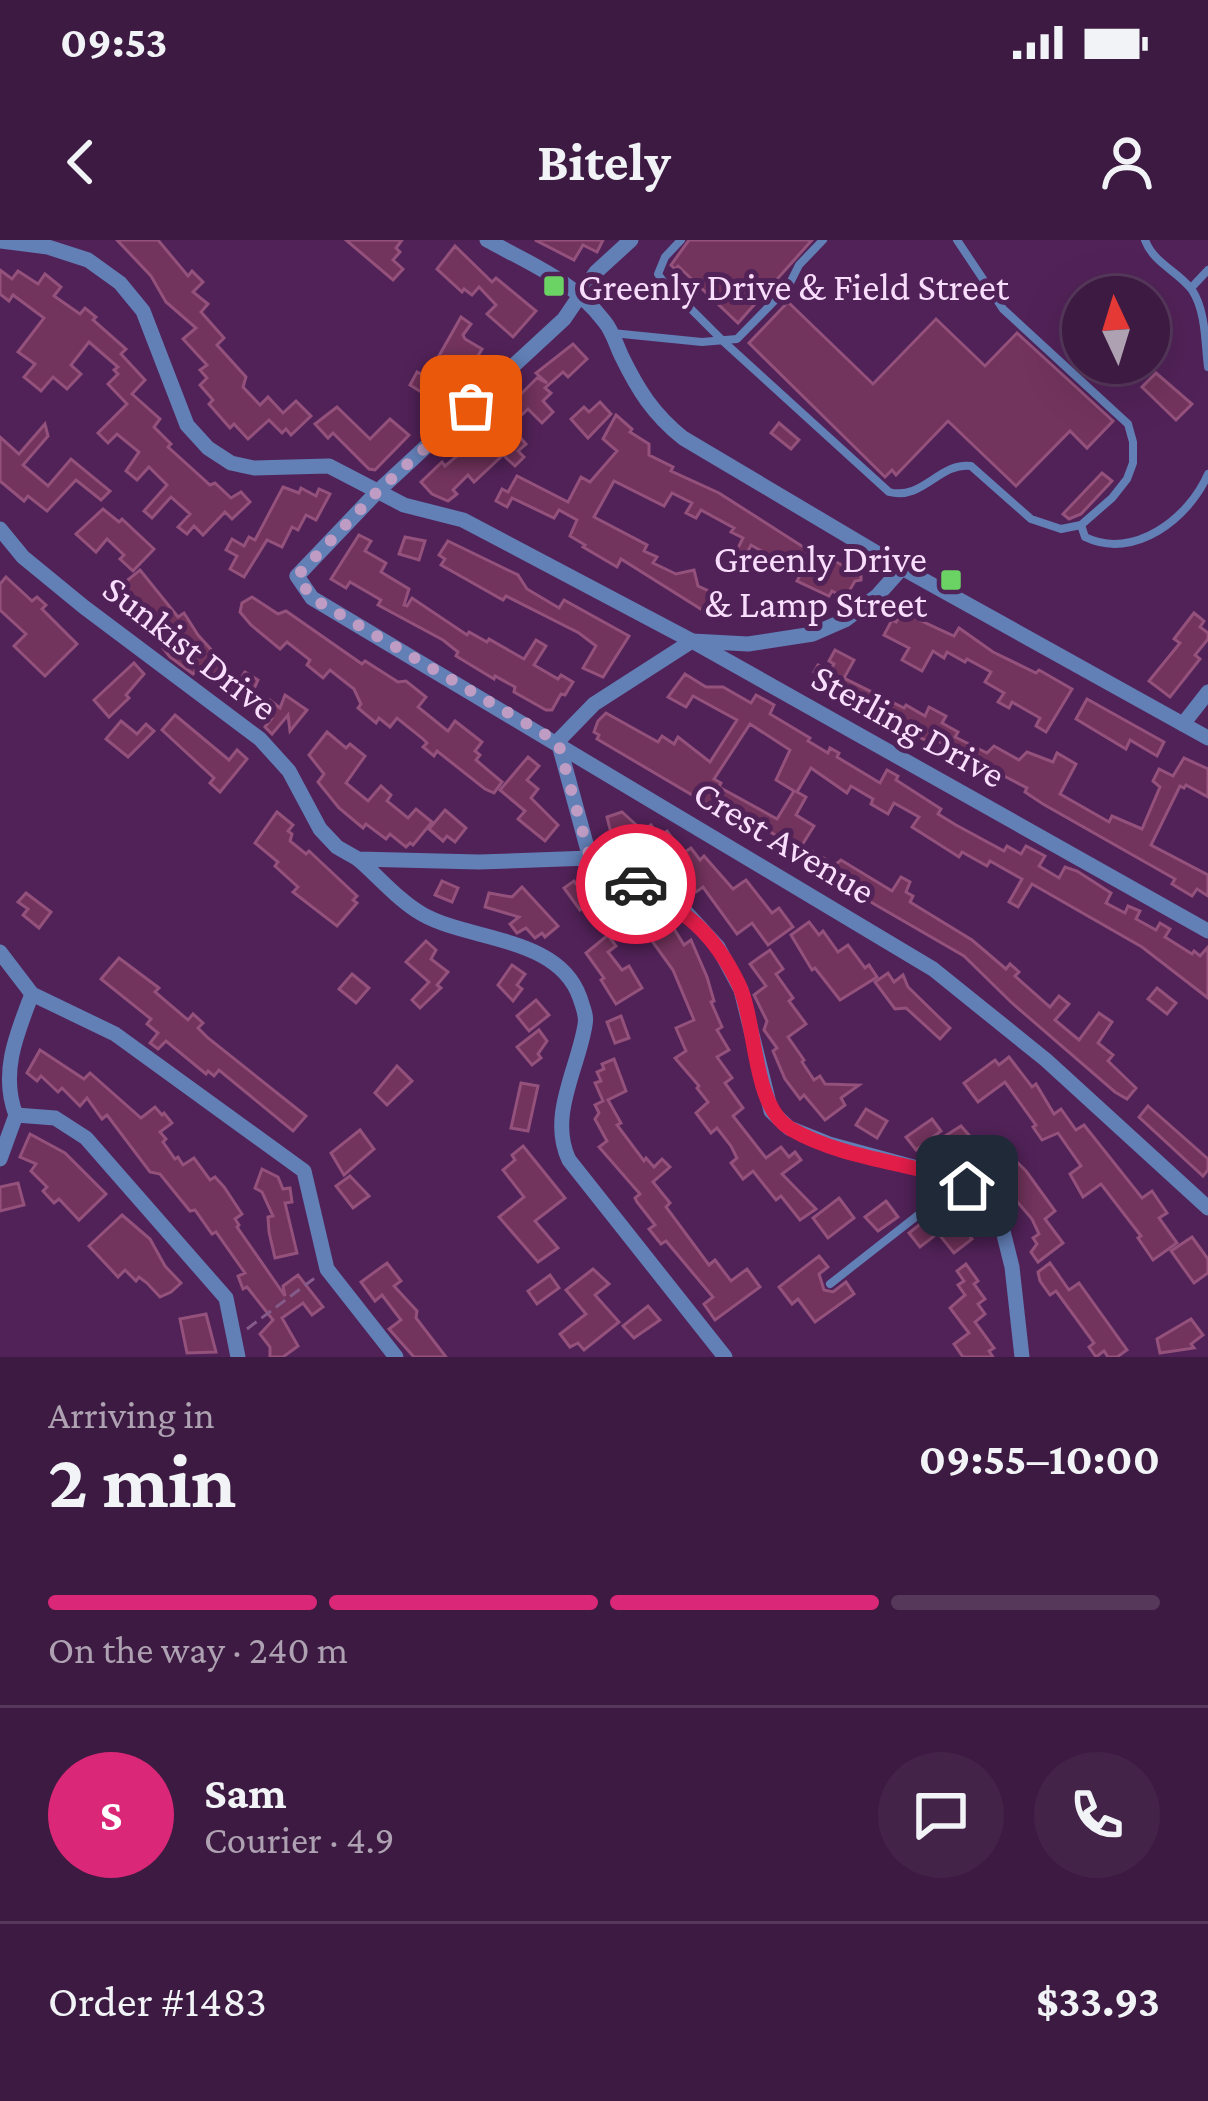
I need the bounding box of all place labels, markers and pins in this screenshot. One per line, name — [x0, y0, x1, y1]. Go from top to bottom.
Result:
place label: Greenly Drive & Field Street — [578, 265, 1010, 309]
marker: Greenly Drive & Field Street — [541, 273, 567, 299]
pin — [420, 355, 522, 457]
place label: Greenly Drive & Lamp Street — [705, 537, 928, 626]
marker: Greenly Drive & Lamp Street — [938, 567, 964, 593]
pin — [916, 1135, 1018, 1237]

